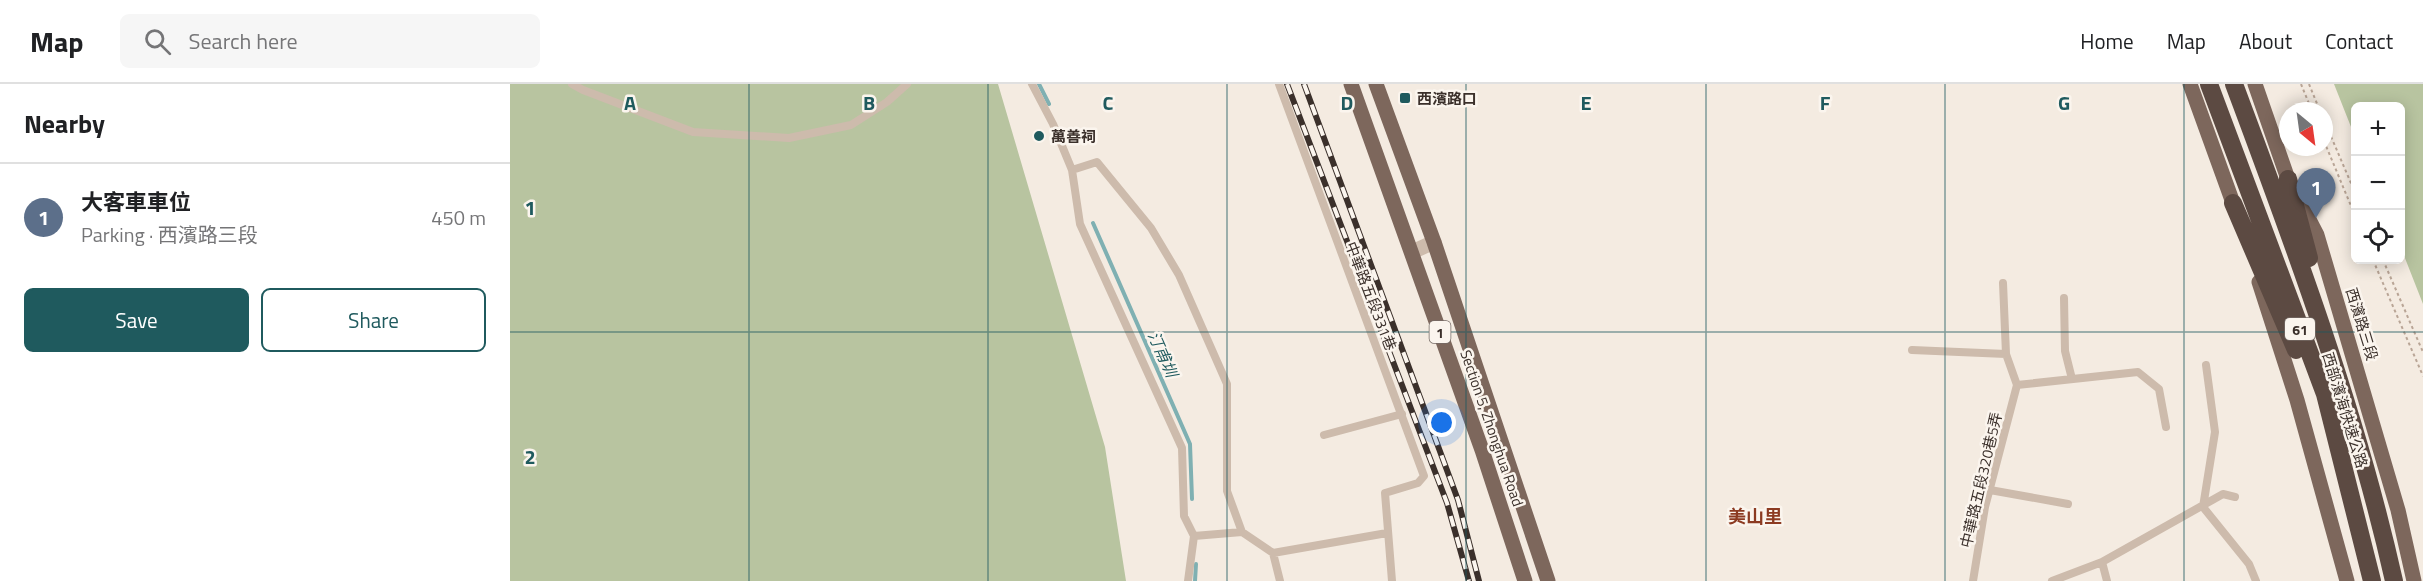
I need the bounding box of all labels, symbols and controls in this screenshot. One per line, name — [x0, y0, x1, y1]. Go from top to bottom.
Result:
search box — [120, 14, 540, 68]
text: Map — [30, 20, 84, 63]
text: Search here — [189, 24, 298, 58]
icon: search — [141, 25, 174, 58]
text: Home — [2080, 25, 2134, 57]
text: Map — [2167, 25, 2206, 57]
text: About — [2239, 25, 2292, 57]
text: Contact — [2325, 25, 2393, 57]
text: A — [624, 87, 636, 118]
text: B — [863, 87, 875, 118]
text: C — [1103, 87, 1114, 118]
text: D — [1341, 87, 1353, 118]
place label: 西濱路口 — [1417, 87, 1477, 110]
text: E — [1580, 87, 1592, 118]
text: F — [1820, 87, 1831, 118]
text: G — [2058, 87, 2070, 118]
marker: 西濱路口 — [1398, 91, 1412, 105]
north arrow — [2279, 102, 2333, 156]
map controls — [2351, 102, 2405, 264]
button: + — [2351, 102, 2405, 156]
text: Nearby — [24, 104, 105, 143]
place label: 萬善祠 — [1051, 125, 1096, 148]
marker: 萬善祠 — [1032, 129, 1046, 143]
button: − — [2351, 156, 2405, 210]
pin: 1 — [2296, 168, 2336, 218]
text: 大客車車位 — [81, 185, 191, 219]
text: 1 — [524, 192, 536, 223]
text: 1 — [38, 202, 49, 233]
text: 450 m — [431, 202, 486, 233]
button: locate — [2351, 210, 2405, 264]
text: Parking · 西濱路三段 — [81, 219, 258, 250]
street label: 中華路五段331巷 — [1340, 238, 1402, 354]
street label: 西濱路三段 — [2340, 285, 2384, 363]
button: Save — [24, 288, 249, 352]
button: Share — [261, 288, 486, 352]
road number: 61 — [2285, 318, 2315, 340]
road number: 1 — [1430, 321, 1450, 343]
water label: 汀甫圳 — [1142, 327, 1185, 383]
street label: Section 5, Zhonghua Road — [1454, 347, 1530, 509]
street label: 西部濱海快速公路 — [2316, 349, 2374, 471]
your location — [1427, 408, 1456, 437]
street label: 中華路五段320巷5弄 — [1954, 410, 2008, 550]
text: 2 — [524, 441, 536, 472]
district label: 美山里 — [1728, 503, 1782, 530]

